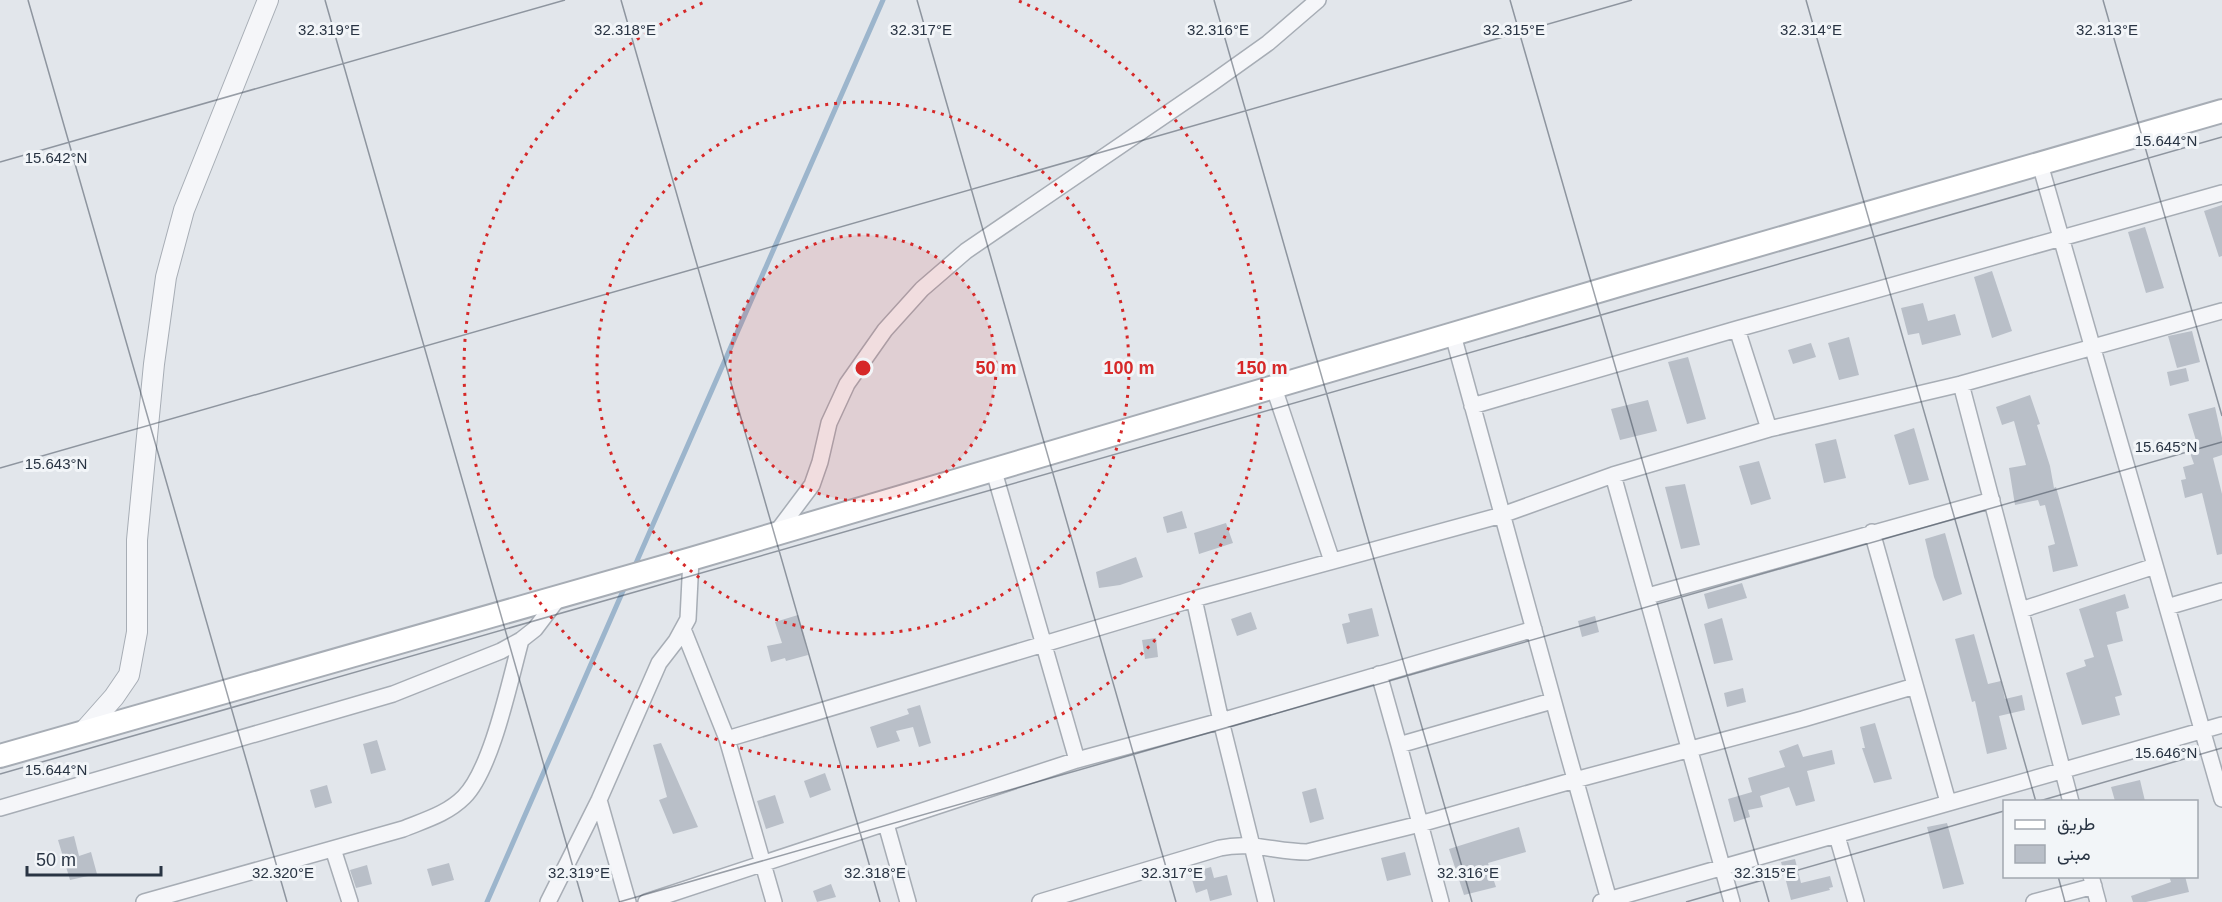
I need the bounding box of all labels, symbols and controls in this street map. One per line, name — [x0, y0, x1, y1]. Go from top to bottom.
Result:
text: 32.319°E — [298, 21, 360, 38]
text: 32.318°E — [594, 21, 656, 38]
text: 32.317°E — [890, 21, 952, 38]
text: 32.316°E — [1187, 21, 1249, 38]
text: 32.315°E — [1483, 21, 1545, 38]
text: 32.314°E — [1780, 21, 1842, 38]
text: 32.313°E — [2076, 21, 2138, 38]
text: 15.644°N — [2135, 132, 2197, 149]
text: 15.642°N — [25, 149, 87, 166]
centre of rings — [853, 358, 873, 378]
text: 50 m — [975, 358, 1017, 378]
text: 100 m — [1103, 358, 1155, 378]
text: 150 m — [1236, 358, 1288, 378]
text: 15.645°N — [2135, 438, 2197, 455]
text: 15.643°N — [25, 455, 87, 472]
text: 15.646°N — [2135, 744, 2197, 761]
text: 15.644°N — [25, 761, 87, 778]
legend — [2003, 800, 2198, 878]
text: طريق — [2057, 814, 2095, 835]
scale bar — [27, 839, 160, 877]
text: مبنى — [2057, 844, 2091, 865]
text: 50 m — [36, 850, 76, 870]
text: 32.320°E — [252, 864, 314, 881]
text: 32.319°E — [548, 864, 610, 881]
text: 32.318°E — [844, 864, 906, 881]
text: 32.317°E — [1141, 864, 1203, 881]
text: 32.316°E — [1437, 864, 1499, 881]
text: 32.315°E — [1734, 864, 1796, 881]

